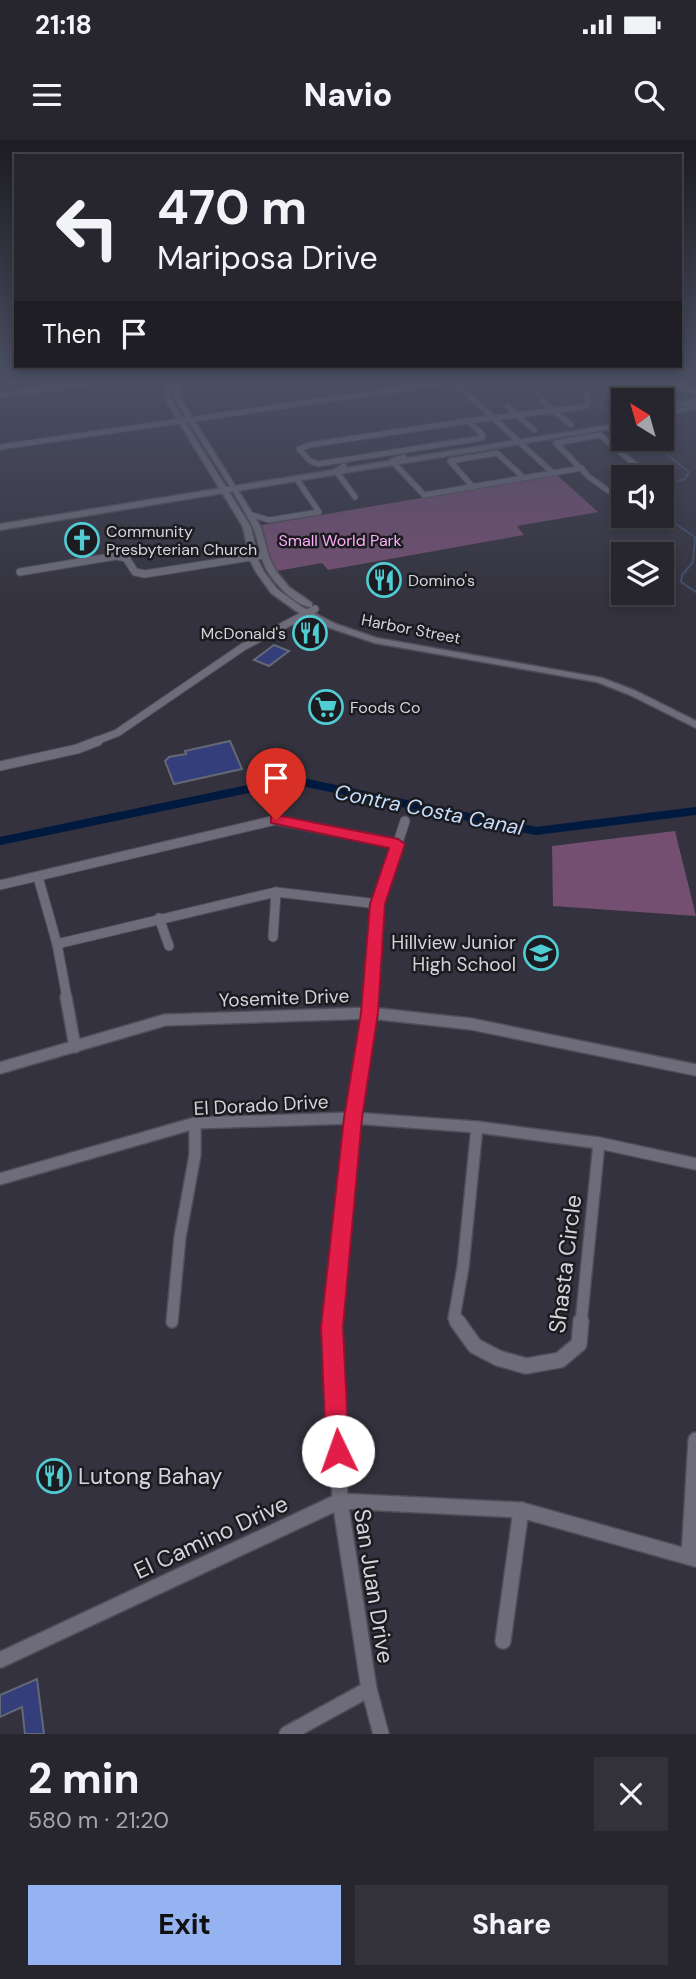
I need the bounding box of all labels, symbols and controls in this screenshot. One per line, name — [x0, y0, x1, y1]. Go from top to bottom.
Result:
text: 21:18 — [35, 8, 92, 42]
text: Navio — [304, 74, 392, 116]
icon: menu — [28, 76, 66, 114]
icon: search — [630, 76, 668, 114]
text: 470 m — [157, 175, 307, 239]
icon: left — [42, 182, 133, 273]
text: Mariposa Drive — [157, 237, 378, 279]
icon: arrive — [115, 315, 153, 353]
text: Then — [42, 317, 101, 351]
north arrow — [611, 388, 674, 452]
map controls — [611, 388, 674, 605]
button: sound — [611, 465, 674, 528]
church icon: Community Presbyterian Church — [63, 521, 101, 559]
place label: Community Presbyterian Church — [106, 521, 257, 560]
park label: Small World Park — [278, 530, 402, 551]
button: layers — [611, 542, 674, 605]
restaurant icon: Domino's — [365, 561, 403, 599]
place label: Domino's — [408, 570, 475, 591]
street label: Harbor Street — [360, 609, 462, 649]
restaurant icon: McDonald's — [291, 614, 329, 652]
place label: McDonald's — [201, 623, 286, 644]
supermarket icon: Foods Co — [307, 688, 345, 726]
place label: Foods Co — [350, 697, 420, 718]
pin — [246, 748, 306, 820]
icon: arrive — [257, 759, 295, 797]
water label: Contra Costa Canal — [332, 778, 526, 842]
place label: Hillview Junior High School — [391, 930, 516, 977]
school or university icon: Hillview Junior High School — [522, 934, 560, 972]
street label: Yosemite Drive — [218, 983, 350, 1013]
street label: El Dorado Drive — [193, 1089, 329, 1121]
street label: Shasta Circle — [542, 1193, 588, 1335]
position arrow — [301, 1414, 375, 1488]
restaurant icon: Lutong Bahay — [35, 1457, 73, 1495]
place label: Lutong Bahay — [78, 1461, 223, 1491]
street label: El Camino Drive — [129, 1488, 293, 1586]
street label: San Juan Drive — [347, 1507, 401, 1665]
text: 2 min — [28, 1751, 139, 1806]
button: close — [594, 1757, 668, 1831]
text: 580 m · 21:20 — [28, 1805, 169, 1835]
button: Exit — [28, 1885, 341, 1965]
button: Share — [355, 1885, 668, 1965]

